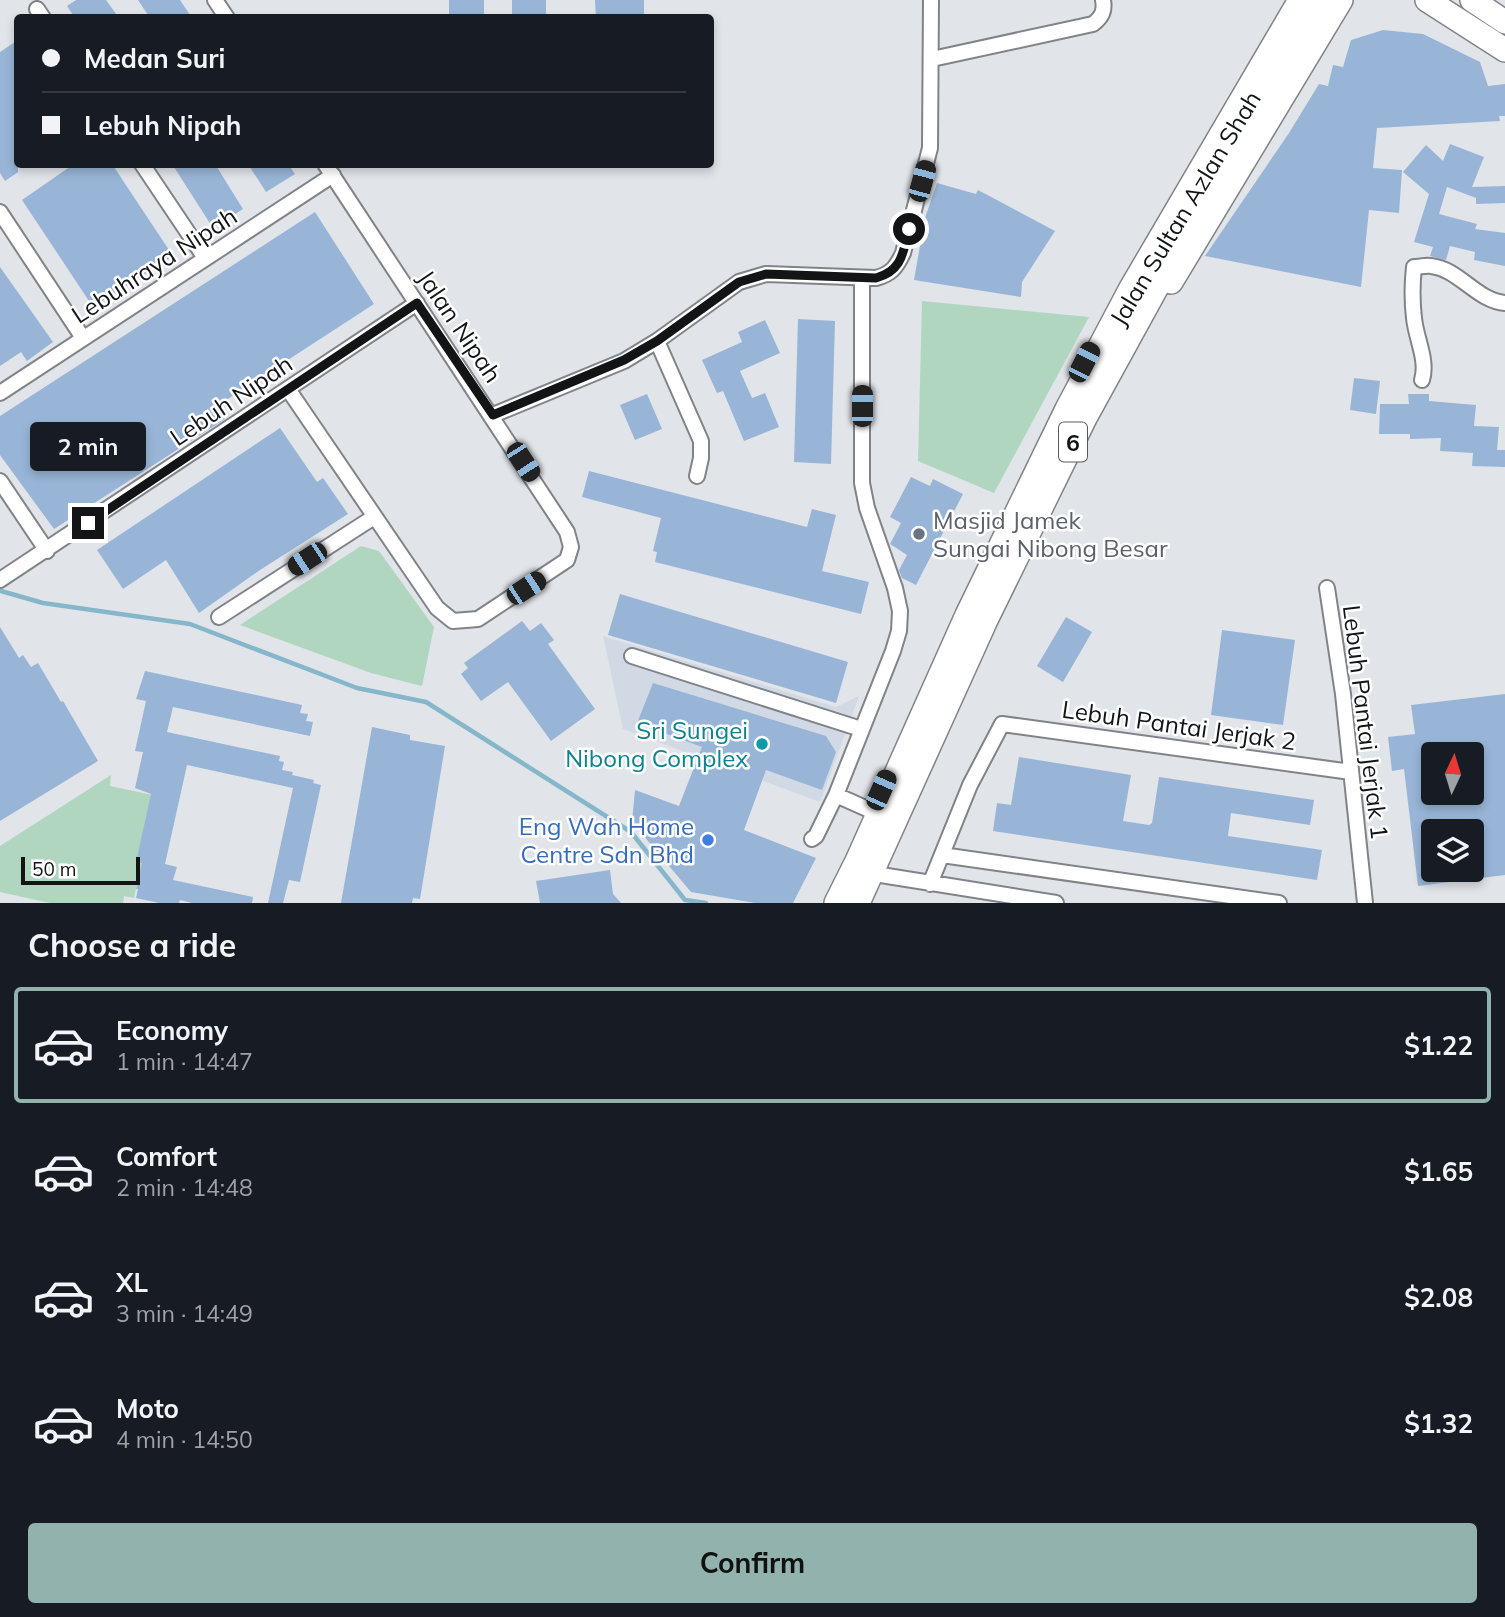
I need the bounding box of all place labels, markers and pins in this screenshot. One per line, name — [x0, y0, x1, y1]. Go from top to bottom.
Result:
place label: Masjid Jamek Sungai Nibong Besar — [933, 505, 1168, 563]
marker: Masjid Jamek Sungai Nibong Besar — [911, 526, 927, 542]
place label: Sri Sungei Nibong Complex — [565, 715, 748, 773]
marker: Sri Sungei Nibong Complex — [754, 736, 770, 752]
place label: Eng Wah Home Centre Sdn Bhd — [519, 811, 694, 869]
marker: Eng Wah Home Centre Sdn Bhd — [700, 832, 716, 848]

